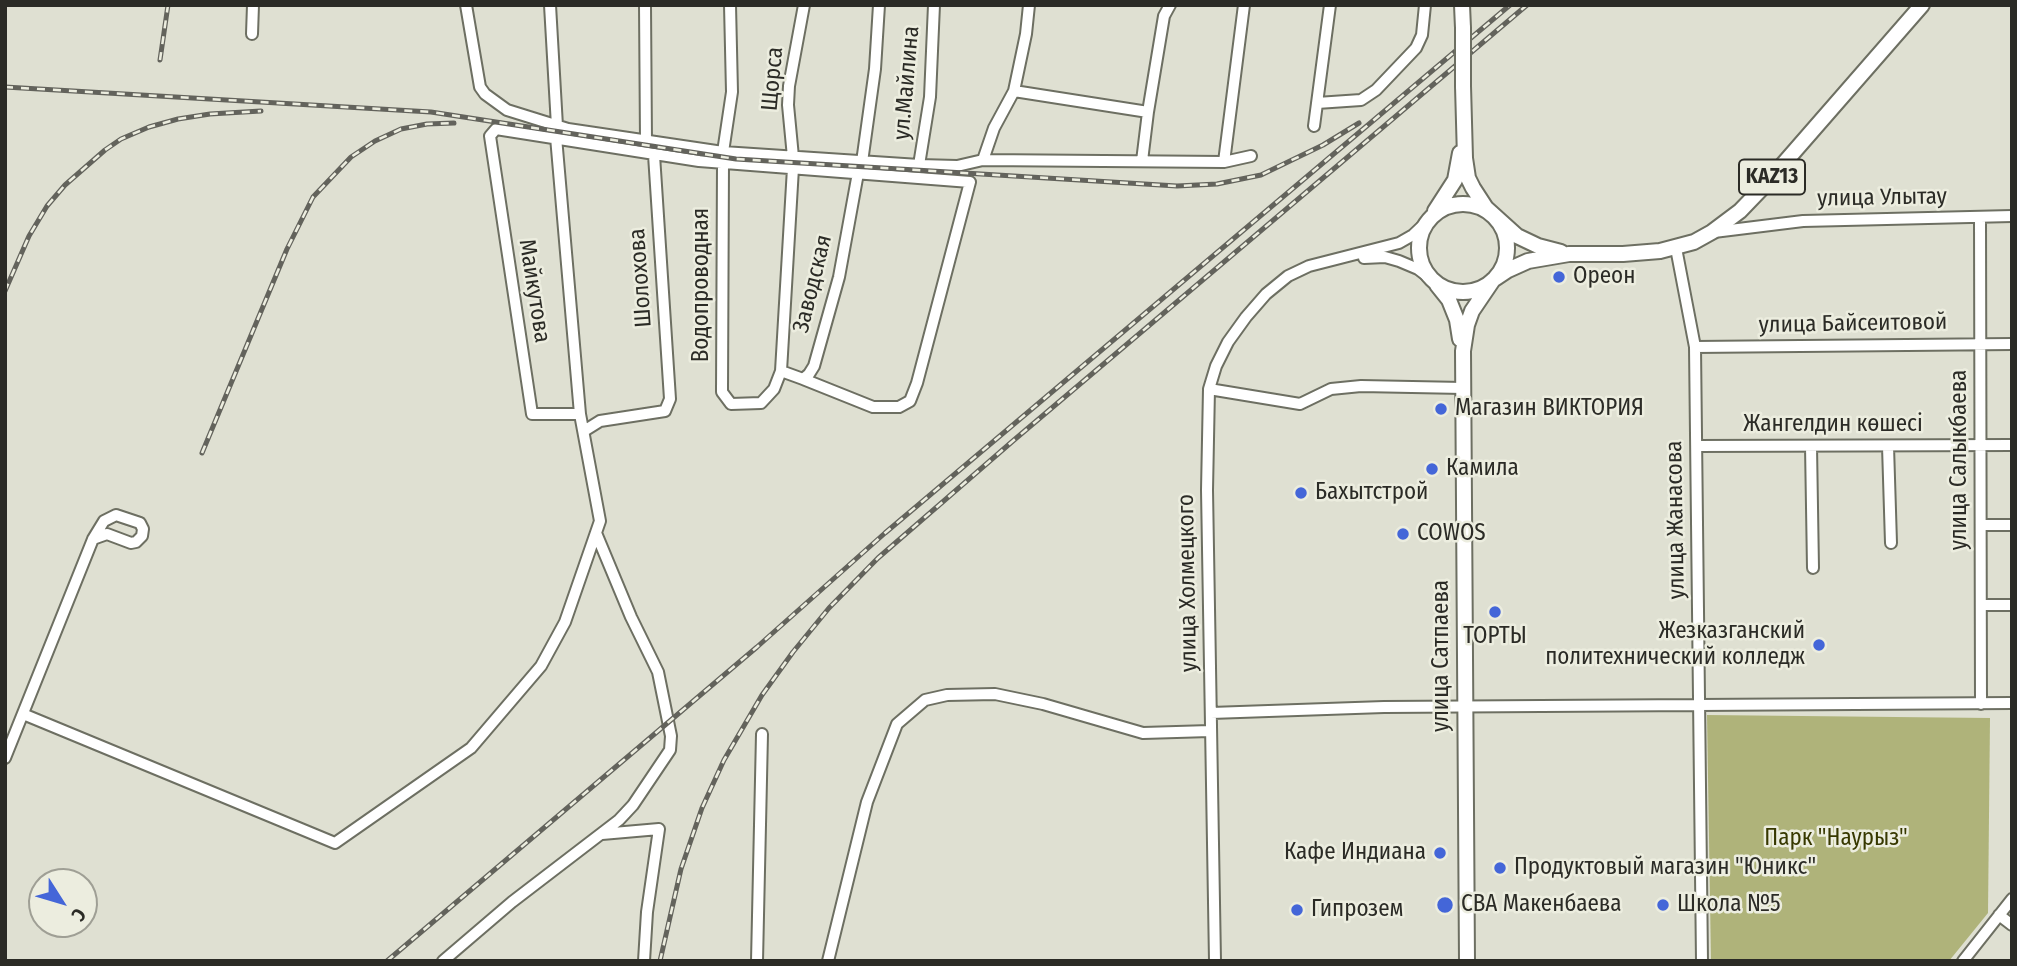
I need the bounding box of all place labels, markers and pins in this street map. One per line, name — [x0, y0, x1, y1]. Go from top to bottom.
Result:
place label: Ореон — [1573, 263, 1635, 291]
marker: Ореон — [1551, 269, 1567, 285]
place label: Магазин ВИКТОРИЯ — [1455, 395, 1644, 423]
marker: Магазин ВИКТОРИЯ — [1433, 401, 1449, 417]
place label: Камила — [1446, 455, 1519, 483]
marker: Камила — [1424, 461, 1440, 477]
place label: Бахытстрой — [1315, 479, 1428, 507]
marker: Бахытстрой — [1293, 485, 1309, 501]
place label: COWOS — [1417, 520, 1486, 548]
marker: COWOS — [1395, 526, 1411, 542]
marker: ТОРТЫ — [1487, 604, 1503, 620]
place label: Жезказганский политехнический колледж — [1545, 618, 1805, 672]
place label: ТОРТЫ — [1463, 623, 1527, 651]
marker: Жезказганский политехнический колледж — [1811, 637, 1827, 653]
place label: Кафе Индиана — [1284, 839, 1426, 867]
marker: Кафе Индиана — [1432, 845, 1448, 861]
place label: Продуктовый магазин "Юникс" — [1514, 854, 1816, 882]
marker: Продуктовый магазин "Юникс" — [1492, 860, 1508, 876]
place label: СВА Макенбаева — [1461, 891, 1621, 919]
place label: Школа №5 — [1677, 891, 1781, 919]
marker: СВА Макенбаева — [1435, 895, 1455, 915]
place label: Гипрозем — [1311, 896, 1404, 924]
marker: Школа №5 — [1655, 897, 1671, 913]
marker: Гипрозем — [1289, 902, 1305, 918]

